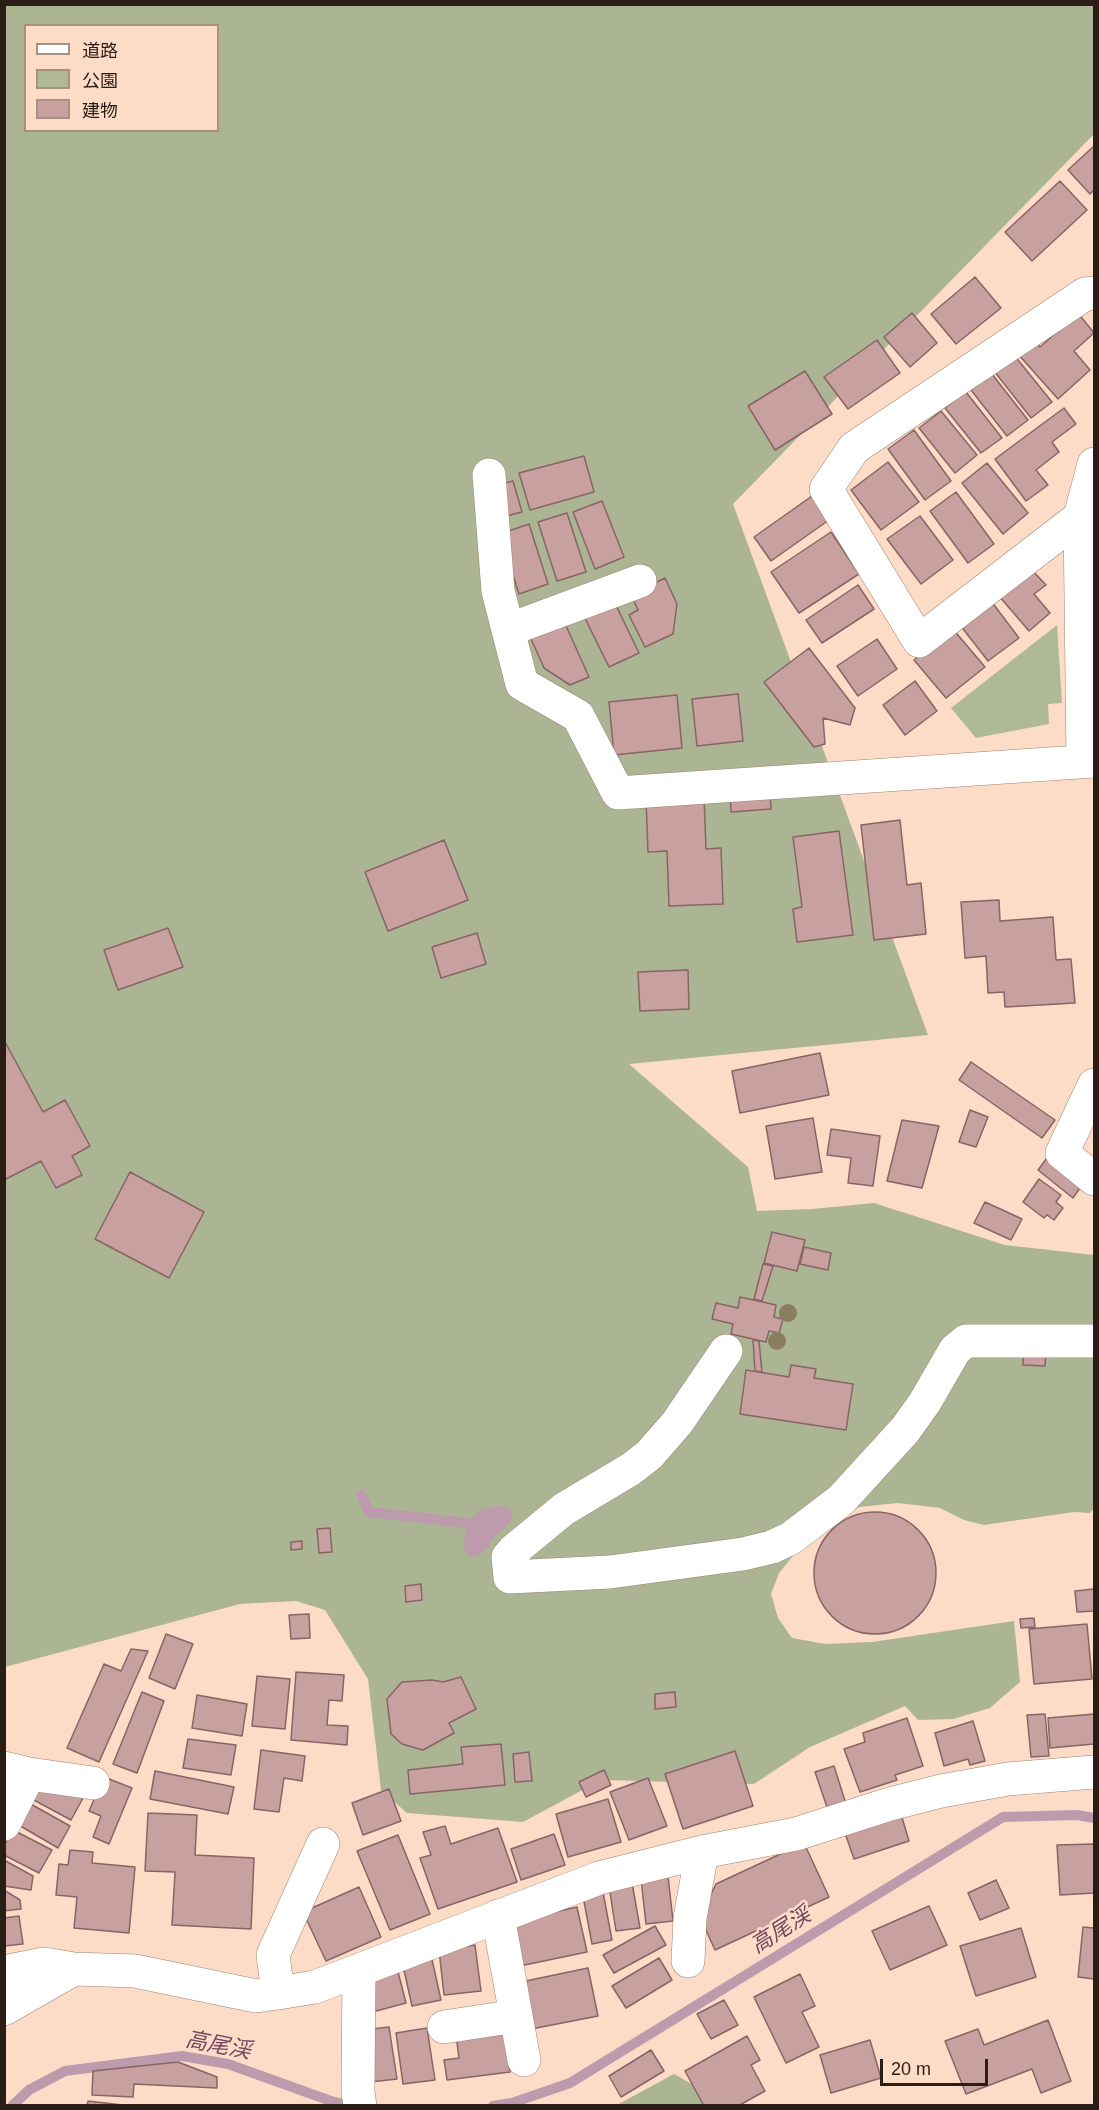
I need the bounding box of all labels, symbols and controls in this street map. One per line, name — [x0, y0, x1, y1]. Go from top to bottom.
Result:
legend — [24, 24, 219, 132]
text: 道路 — [82, 41, 118, 61]
text: 公園 — [82, 71, 118, 91]
text: 建物 — [82, 101, 118, 121]
water label: 高尾渓 — [746, 1902, 816, 1960]
water label: 高尾渓 — [183, 2027, 253, 2065]
scale bar — [883, 2047, 991, 2085]
text: 20 m — [891, 2059, 931, 2079]

